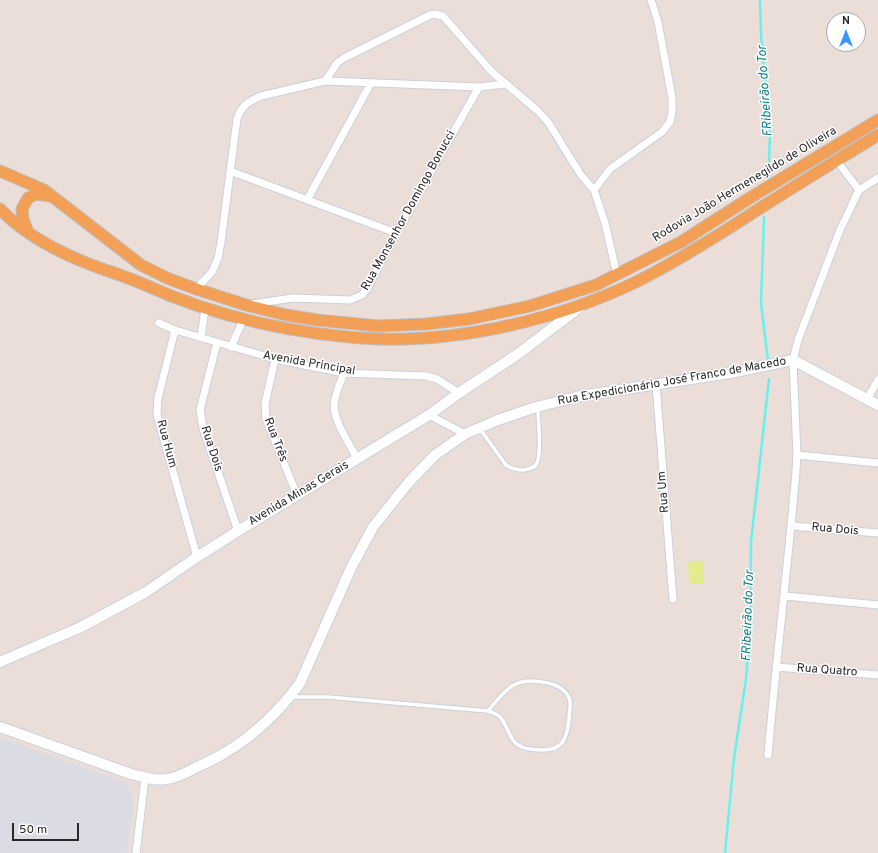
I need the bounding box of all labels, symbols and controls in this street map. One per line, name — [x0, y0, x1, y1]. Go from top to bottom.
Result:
north arrow — [826, 12, 866, 52]
text: N — [842, 14, 850, 28]
water label: FRibeirão do Tor — [755, 45, 777, 137]
street label: Rodovia João Hermenegildo de Oliveira — [650, 124, 840, 246]
street label: Rua Monsenhor Domingo Bonucci — [359, 128, 459, 294]
street label: Avenida Principal — [262, 349, 356, 379]
street label: Rua Expedicionário José Franco de Macedo — [557, 355, 787, 409]
street label: Rua Três — [260, 416, 290, 464]
street label: Rua Hum — [153, 418, 179, 470]
street label: Rua Dois — [197, 424, 225, 474]
street label: Avenida Minas Gerais — [246, 458, 352, 530]
street label: Rua Um — [655, 470, 673, 514]
street label: Rua Dois — [811, 521, 859, 539]
water label: FRibeirão do Tor — [740, 570, 758, 662]
street label: Rua Quatro — [796, 662, 858, 680]
scale bar — [14, 815, 81, 841]
text: 50 m — [19, 822, 47, 838]

